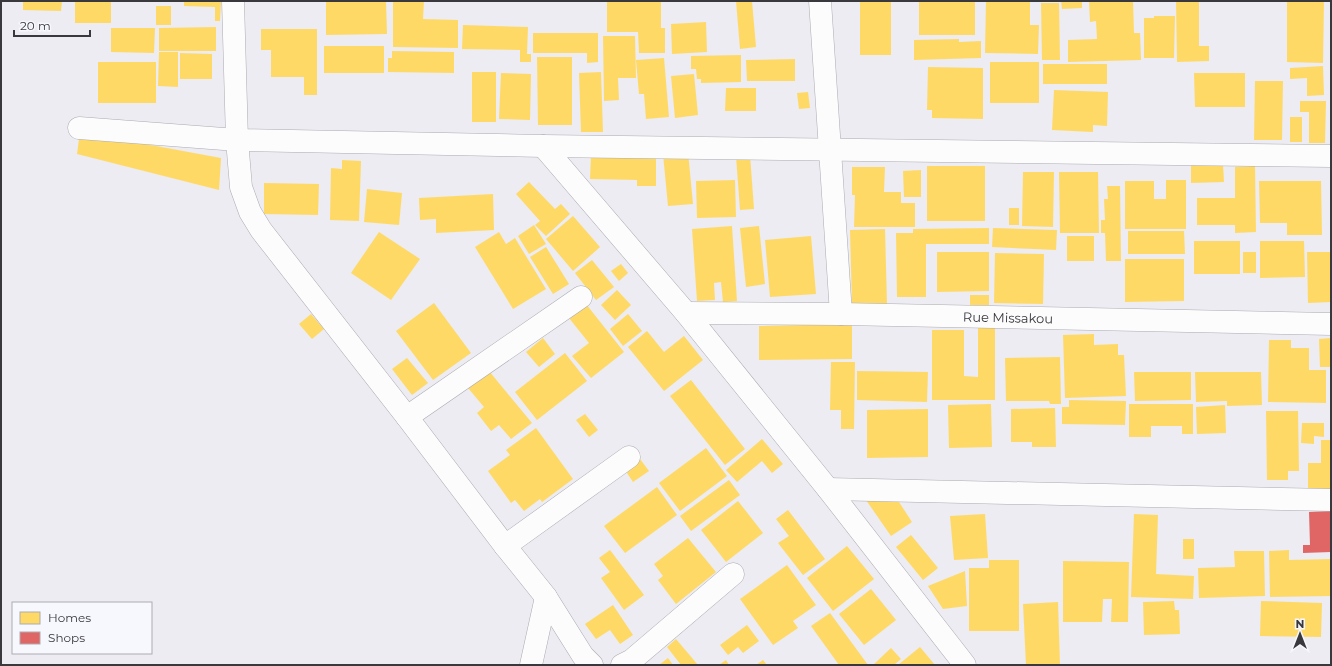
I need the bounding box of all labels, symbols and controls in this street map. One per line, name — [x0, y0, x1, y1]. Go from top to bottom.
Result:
scale bar — [14, 12, 90, 38]
text: 20 m — [20, 18, 51, 33]
street label: Rue Missakou — [963, 308, 1053, 326]
legend — [12, 602, 152, 654]
text: Homes — [48, 610, 91, 625]
north arrow — [1280, 614, 1320, 654]
text: N — [1296, 617, 1304, 631]
text: Shops — [48, 630, 85, 645]

